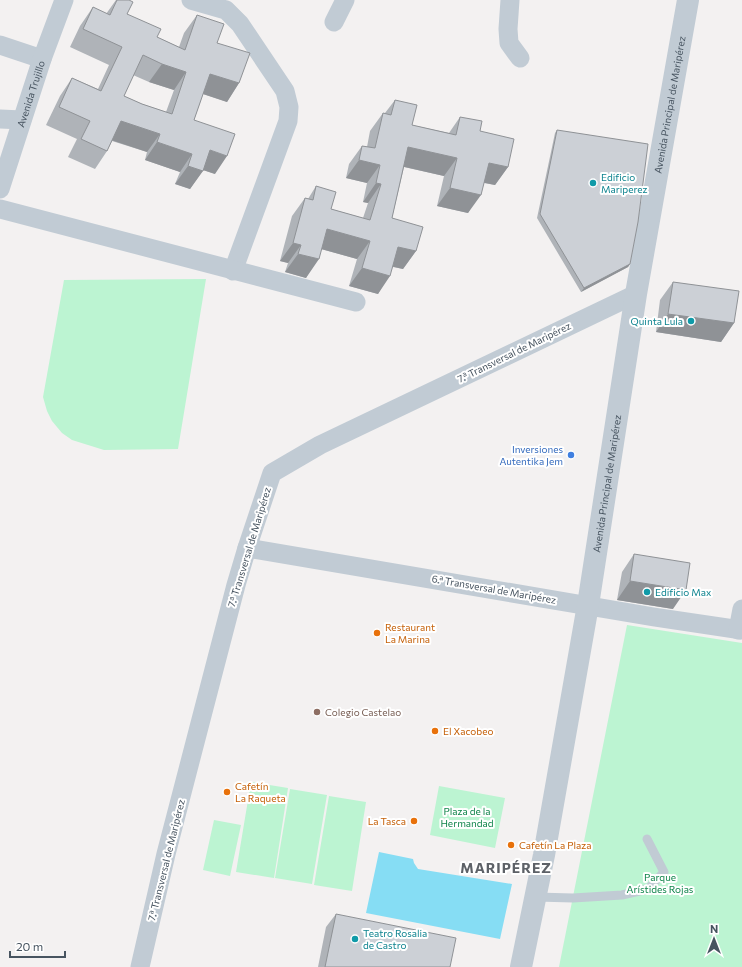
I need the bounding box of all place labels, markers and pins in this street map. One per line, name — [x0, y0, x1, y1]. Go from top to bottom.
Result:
place label: Edificio Mariperez — [601, 171, 648, 195]
marker: Edificio Mariperez — [588, 178, 598, 188]
place label: Quinta Lula — [631, 315, 683, 327]
marker: Quinta Lula — [686, 316, 696, 326]
place label: Inversiones Autentika Jem — [499, 443, 563, 467]
marker: Inversiones Autentika Jem — [566, 450, 576, 460]
place label: Edificio Max — [655, 586, 712, 598]
marker: Edificio Max — [642, 587, 652, 597]
place label: Restaurant La Marina — [385, 621, 435, 645]
marker: Restaurant La Marina — [372, 628, 382, 638]
place label: Colegio Castelao — [325, 706, 401, 718]
marker: Colegio Castelao — [312, 707, 322, 717]
place label: El Xacobeo — [443, 725, 494, 737]
marker: El Xacobeo — [430, 726, 440, 736]
place label: Cafetín La Raqueta — [235, 780, 286, 804]
marker: Cafetín La Raqueta — [222, 787, 232, 797]
place label: La Tasca — [368, 815, 406, 827]
marker: La Tasca — [409, 816, 419, 826]
place label: Cafetín La Plaza — [519, 839, 591, 851]
marker: Cafetín La Plaza — [506, 840, 516, 850]
place label: Teatro Rosalia de Castro — [363, 927, 427, 951]
marker: Teatro Rosalia de Castro — [350, 934, 360, 944]

